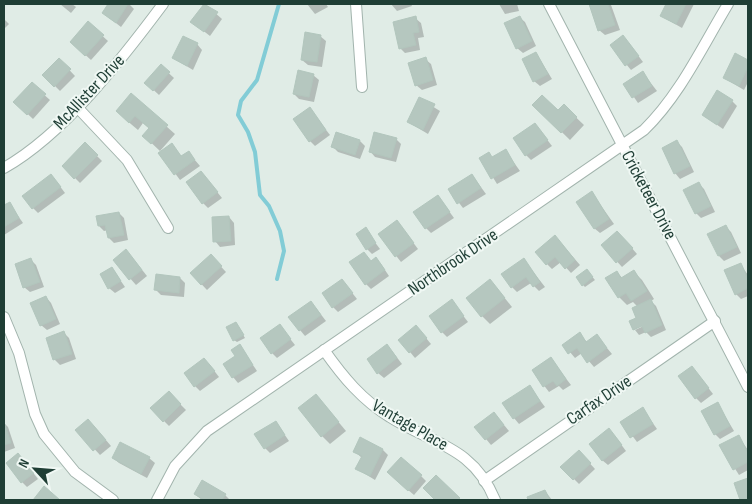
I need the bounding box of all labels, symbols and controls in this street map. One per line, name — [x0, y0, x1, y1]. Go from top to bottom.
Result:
street label: McAllister Drive — [49, 50, 129, 134]
street label: Cricketeer Drive — [617, 147, 681, 243]
street label: Northbrook Drive — [404, 224, 502, 300]
street label: Carfax Drive — [563, 371, 635, 429]
street label: Vantage Place — [368, 395, 452, 455]
north arrow — [10, 444, 60, 494]
text: N — [14, 456, 33, 471]

